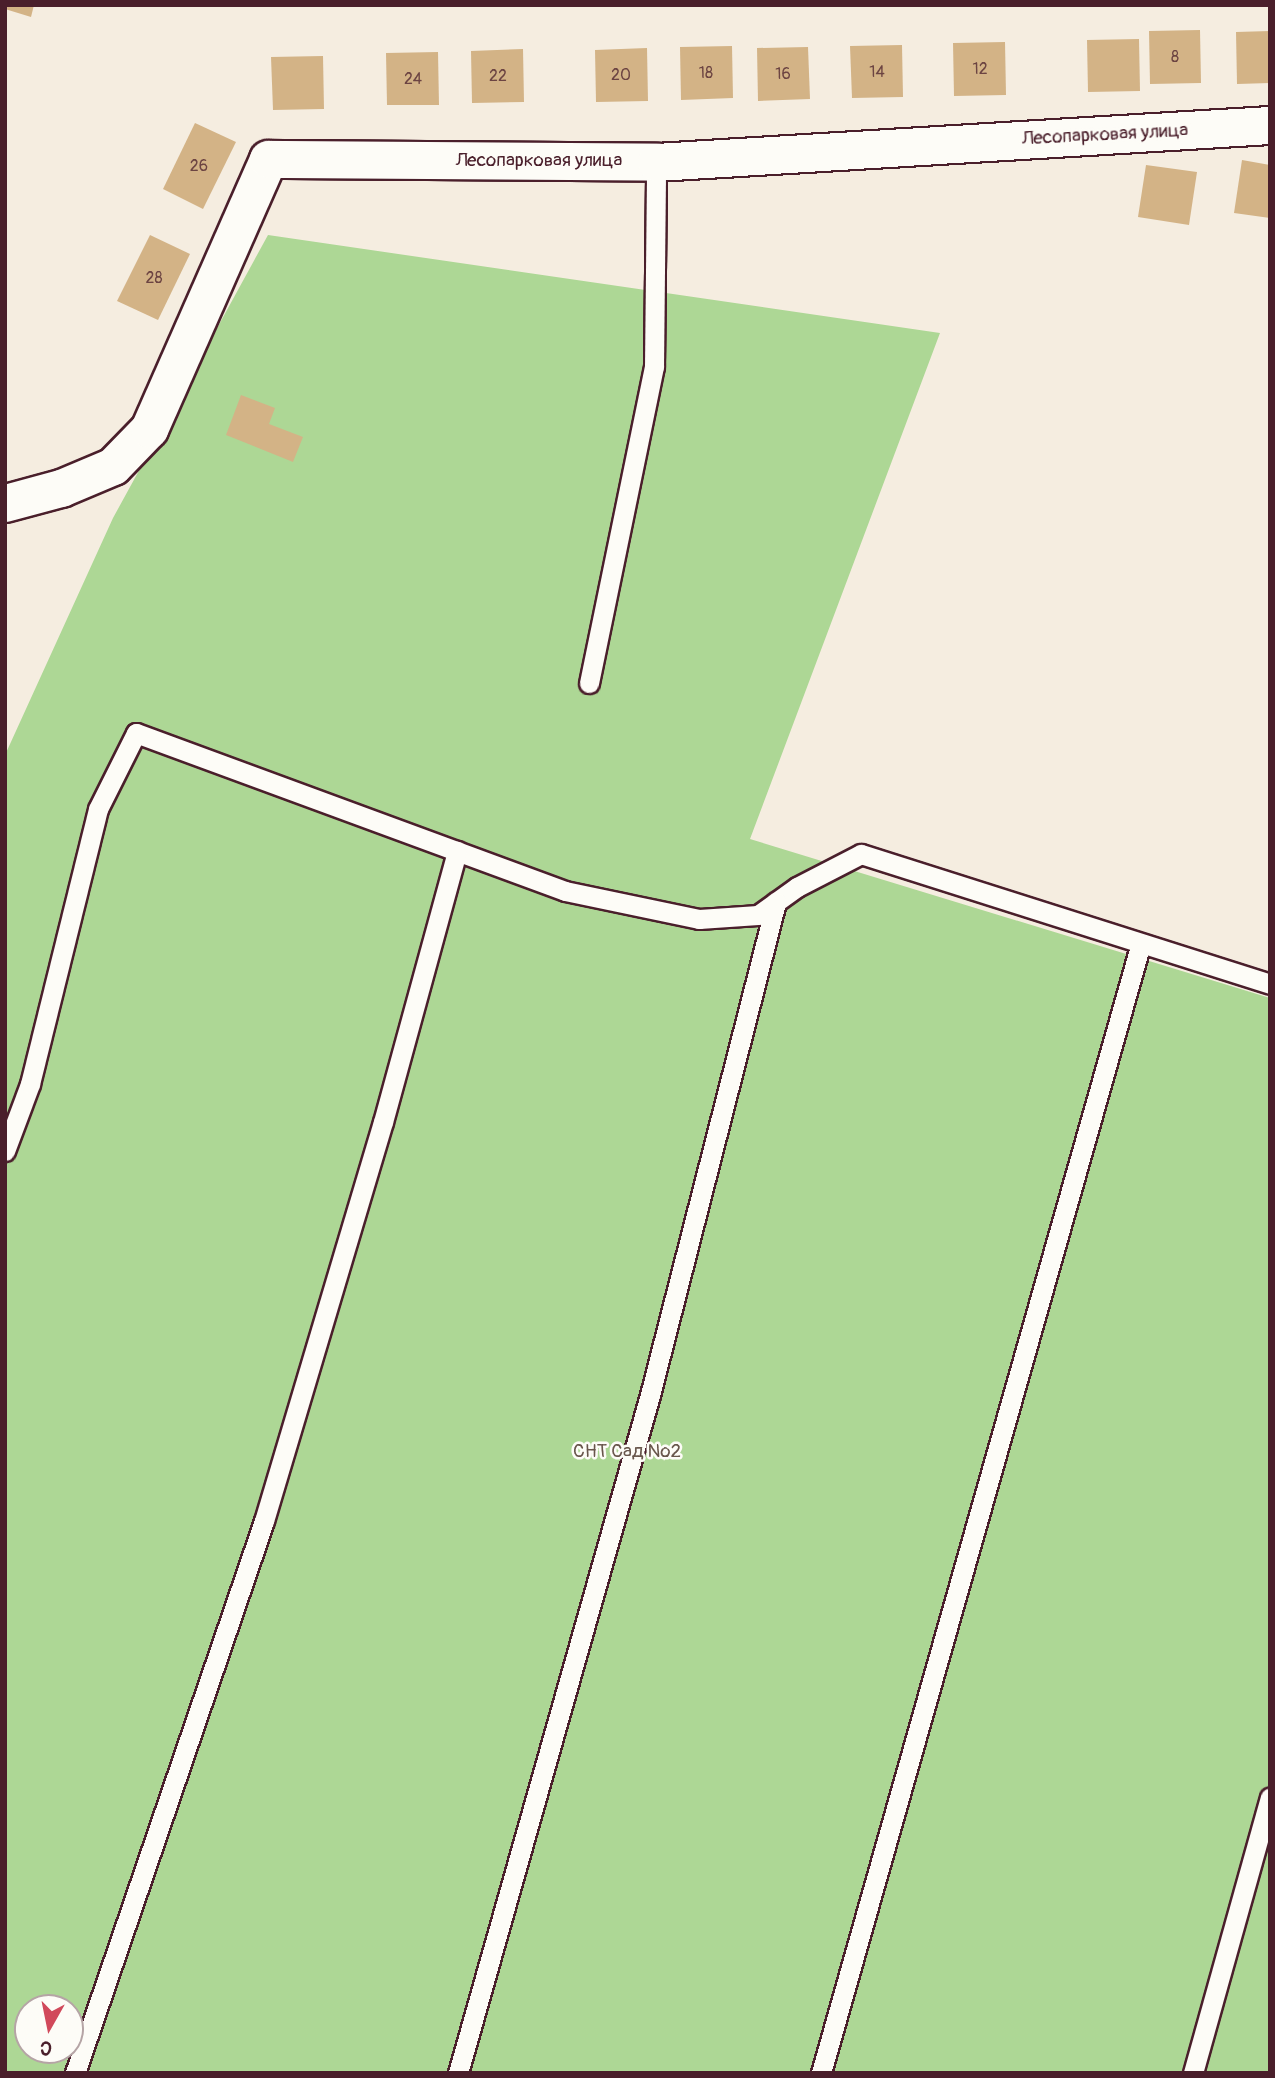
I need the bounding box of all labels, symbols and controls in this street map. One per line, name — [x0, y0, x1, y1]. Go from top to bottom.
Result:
house number: 8 — [1171, 47, 1179, 67]
house number: 12 — [972, 59, 988, 79]
house number: 14 — [869, 62, 885, 82]
house number: 18 — [699, 63, 713, 83]
house number: 16 — [775, 64, 791, 84]
house number: 20 — [611, 65, 631, 85]
house number: 22 — [489, 66, 507, 86]
house number: 24 — [404, 69, 422, 89]
street label: Лесопарковая улица — [1021, 119, 1189, 151]
street label: Лесопарковая улица — [456, 150, 622, 172]
house number: 26 — [190, 156, 208, 176]
house number: 28 — [145, 268, 163, 288]
park label: СНТ Сад №2 — [573, 1441, 681, 1463]
north arrow — [14, 1994, 84, 2064]
text: С — [38, 2035, 54, 2061]

